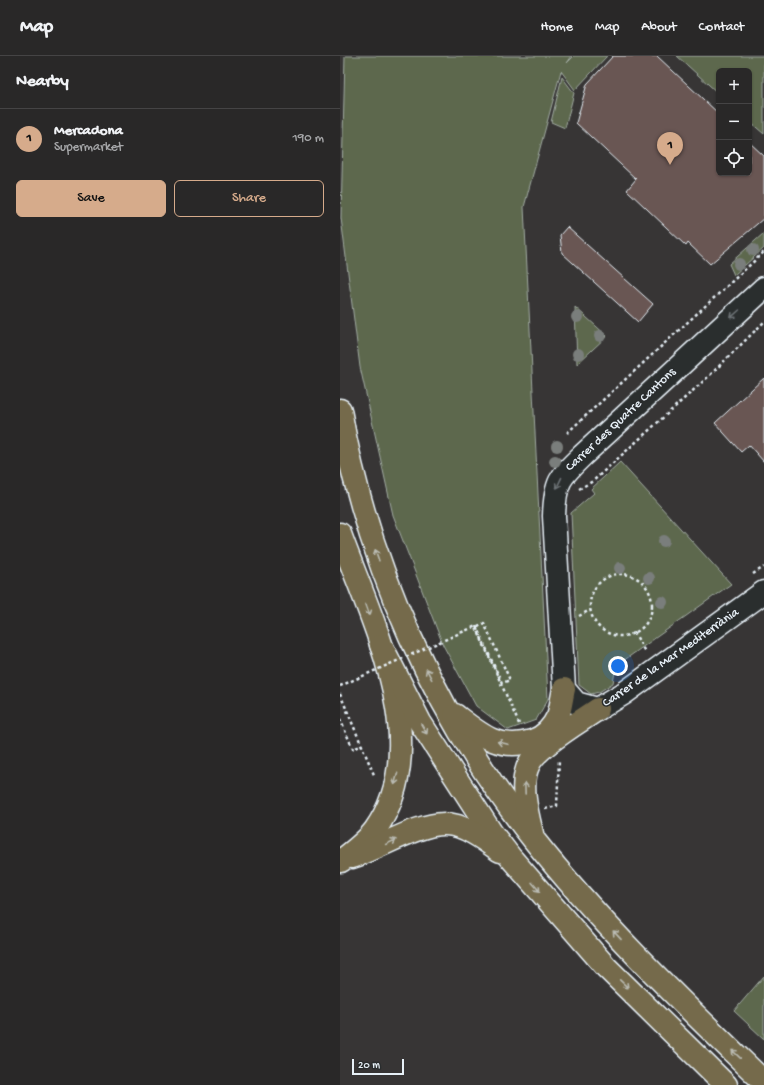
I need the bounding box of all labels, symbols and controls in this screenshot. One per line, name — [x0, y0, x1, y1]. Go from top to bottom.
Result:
text: Map — [20, 16, 53, 39]
text: Home — [541, 19, 573, 36]
text: Map — [595, 19, 619, 36]
text: About — [641, 19, 677, 36]
text: Contact — [699, 19, 744, 36]
map controls — [716, 68, 752, 176]
button: + — [716, 68, 752, 104]
text: Nearby — [16, 72, 69, 92]
button: − — [716, 104, 752, 140]
text: Mercadona — [54, 122, 123, 140]
text: 1 — [26, 131, 32, 146]
text: 190 m — [293, 131, 324, 146]
pin: 1 — [657, 132, 683, 165]
text: Supermarket — [54, 140, 123, 155]
button: locate — [716, 140, 752, 176]
button: Save — [16, 180, 166, 217]
button: Share — [174, 180, 324, 217]
one-way arrow — [730, 309, 740, 319]
street label: Carrer des Quatre Cantons — [563, 364, 680, 475]
one-way arrow — [555, 476, 562, 488]
one-way arrow — [373, 549, 381, 561]
one-way arrow — [364, 604, 372, 616]
street label: Carrer de la Mar Mediterrània — [600, 605, 743, 711]
your location — [608, 656, 628, 676]
one-way arrow — [425, 668, 432, 680]
one-way arrow — [421, 723, 429, 735]
one-way arrow — [497, 739, 510, 746]
one-way arrow — [392, 772, 400, 785]
one-way arrow — [521, 782, 529, 795]
one-way arrow — [384, 838, 396, 845]
one-way arrow — [532, 882, 541, 892]
one-way arrow — [612, 930, 622, 940]
one-way arrow — [619, 979, 629, 988]
one-way arrow — [731, 1050, 741, 1059]
scale bar — [352, 1057, 404, 1076]
text: 20 m — [358, 1060, 380, 1072]

